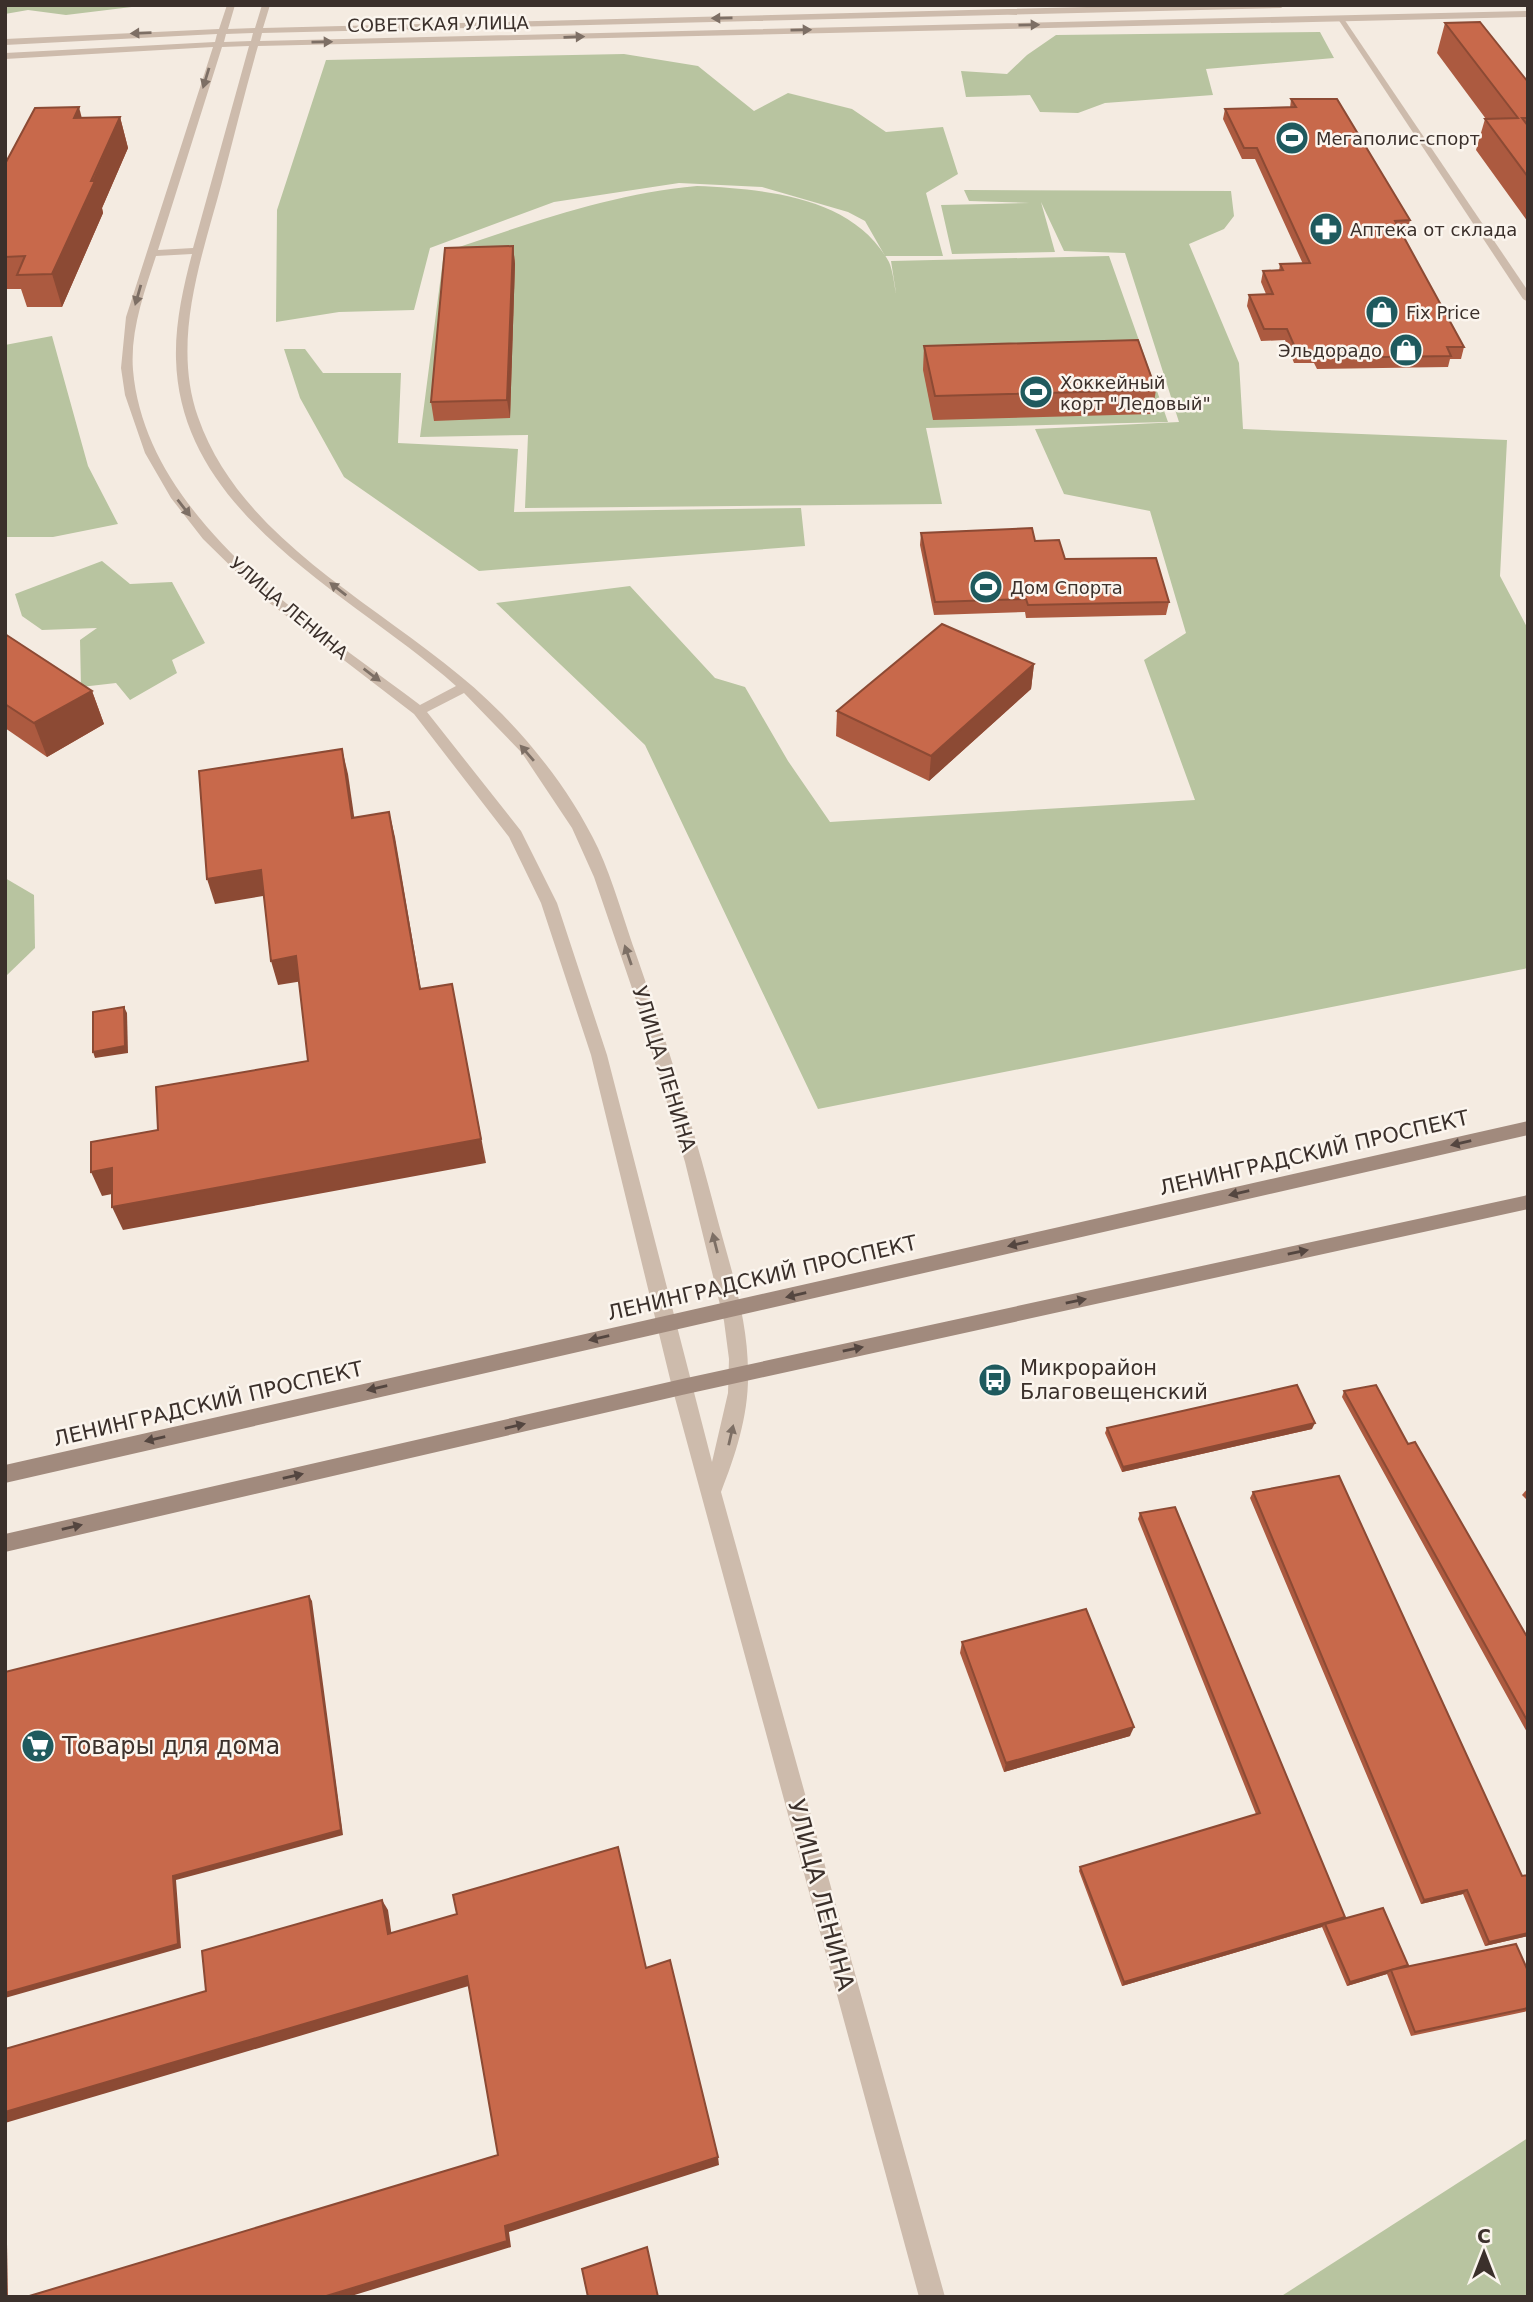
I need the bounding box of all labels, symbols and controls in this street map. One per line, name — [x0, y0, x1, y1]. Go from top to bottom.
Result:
street label: СОВЕТСКАЯ УЛИЦА — [347, 12, 530, 36]
one-way arrow — [711, 12, 733, 24]
one-way arrow — [1018, 20, 1040, 31]
one-way arrow — [791, 25, 813, 36]
one-way arrow — [130, 28, 152, 39]
one-way arrow — [563, 31, 585, 42]
one-way arrow — [311, 37, 333, 48]
one-way arrow — [201, 68, 211, 89]
sports icon: Мегаполис-спорт — [1273, 119, 1311, 157]
place label: Мегаполис-спорт — [1316, 128, 1480, 149]
pharmacy icon: Аптека от склада — [1307, 210, 1345, 248]
place label: Аптека от склада — [1350, 219, 1517, 240]
one-way arrow — [132, 285, 142, 306]
shop icon: Fix Price — [1363, 293, 1401, 331]
place label: Fix Price — [1406, 302, 1480, 323]
shop icon: Эльдорадо — [1387, 331, 1425, 369]
place label: Эльдорадо — [1278, 340, 1382, 361]
place label: Хоккейный корт "Ледовый" — [1060, 372, 1211, 414]
sports icon: Хоккейный корт "Ледовый" — [1017, 373, 1055, 411]
one-way arrow — [177, 498, 192, 516]
street label: УЛИЦА ЛЕНИНА — [226, 552, 353, 664]
sports icon: Дом Спорта — [967, 568, 1005, 606]
place label: Дом Спорта — [1010, 577, 1123, 598]
one-way arrow — [329, 581, 347, 596]
one-way arrow — [362, 667, 380, 682]
one-way arrow — [520, 745, 536, 762]
one-way arrow — [622, 944, 633, 965]
street label: УЛИЦА ЛЕНИНА — [627, 983, 701, 1156]
street label: ЛЕНИНГРАДСКИЙ ПРОСПЕКТ — [1157, 1105, 1471, 1200]
one-way arrow — [1450, 1138, 1472, 1149]
one-way arrow — [1228, 1188, 1250, 1199]
street label: ЛЕНИНГРАДСКИЙ ПРОСПЕКТ — [605, 1230, 919, 1325]
one-way arrow — [709, 1232, 720, 1254]
one-way arrow — [1007, 1239, 1029, 1250]
one-way arrow — [1287, 1246, 1309, 1257]
one-way arrow — [785, 1290, 807, 1301]
one-way arrow — [1065, 1295, 1087, 1306]
one-way arrow — [588, 1333, 610, 1344]
one-way arrow — [842, 1344, 864, 1355]
street label: ЛЕНИНГРАДСКИЙ ПРОСПЕКТ — [51, 1356, 365, 1451]
place label: Микрорайон Благовещенский — [1020, 1356, 1208, 1404]
bus stop icon: Микрорайон Благовещенский — [976, 1361, 1014, 1399]
one-way arrow — [366, 1383, 388, 1394]
one-way arrow — [504, 1420, 526, 1431]
one-way arrow — [726, 1424, 737, 1446]
one-way arrow — [144, 1434, 166, 1445]
one-way arrow — [282, 1470, 304, 1481]
one-way arrow — [61, 1522, 83, 1533]
supermarket icon: Товары для дома — [19, 1727, 57, 1765]
place label: Товары для дома — [61, 1732, 280, 1760]
street label: УЛИЦА ЛЕНИНА — [782, 1796, 860, 1994]
north arrow — [1449, 2218, 1519, 2288]
text: С — [1477, 2225, 1491, 2247]

